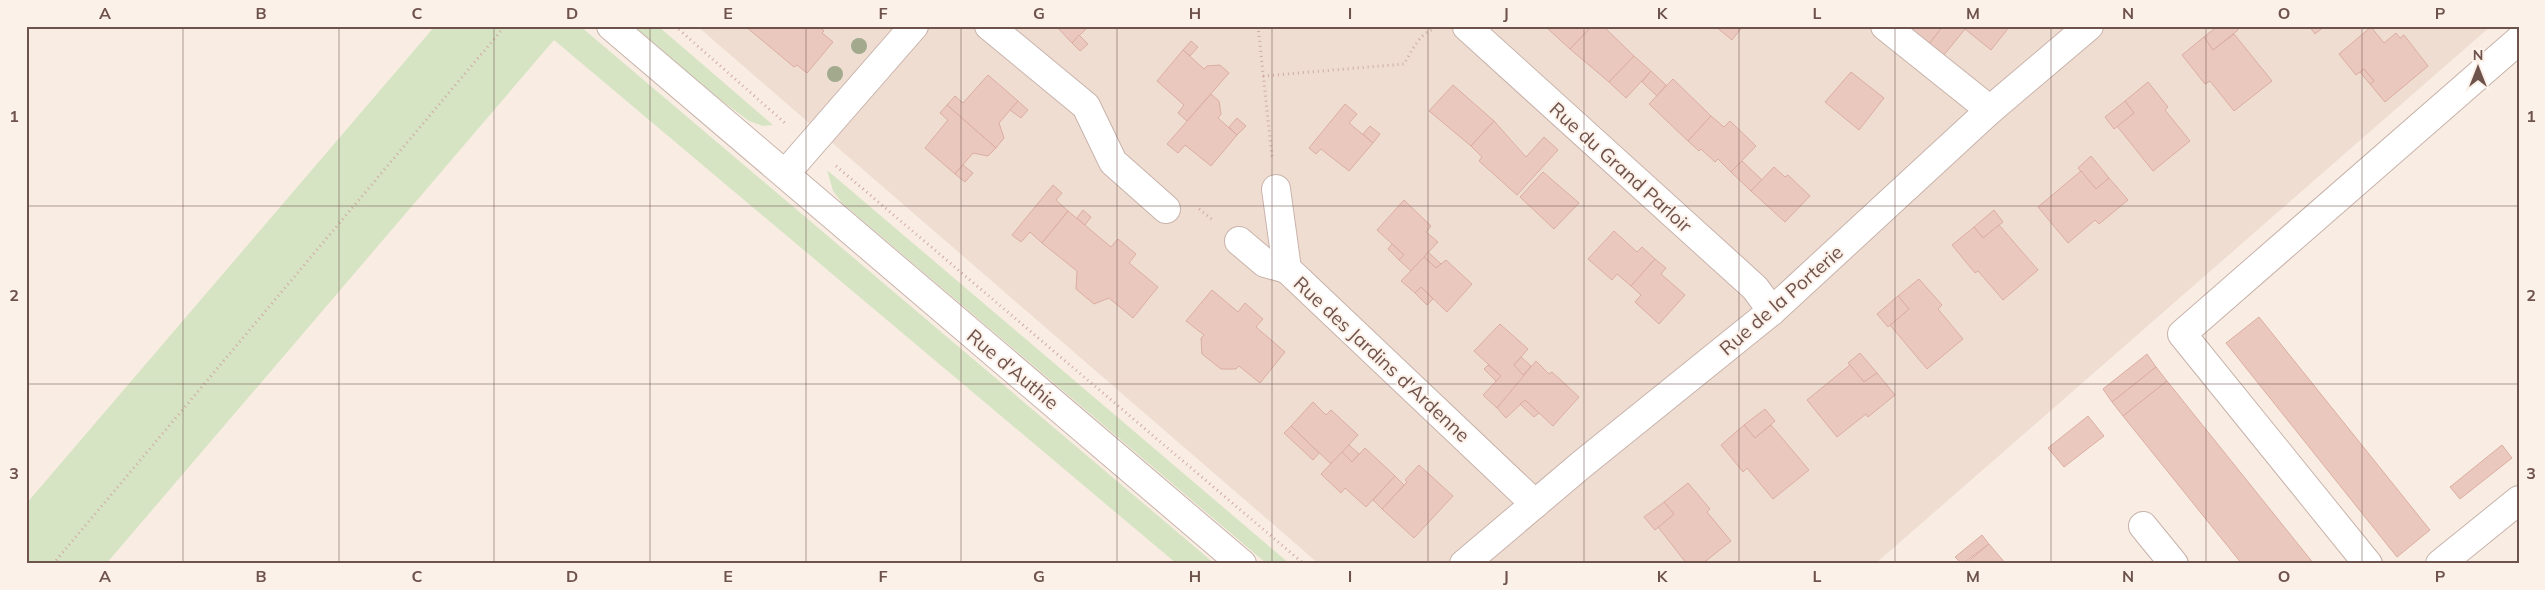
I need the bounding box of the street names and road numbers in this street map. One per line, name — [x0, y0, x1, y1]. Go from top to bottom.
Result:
street label: Rue du Grand Parloir — [1545, 97, 1697, 237]
street label: Rue de la Porterie — [1714, 240, 1848, 360]
street label: Rue des Jardins d'Ardenne — [1289, 271, 1475, 447]
street label: Rue d'Authie — [962, 324, 1064, 414]

